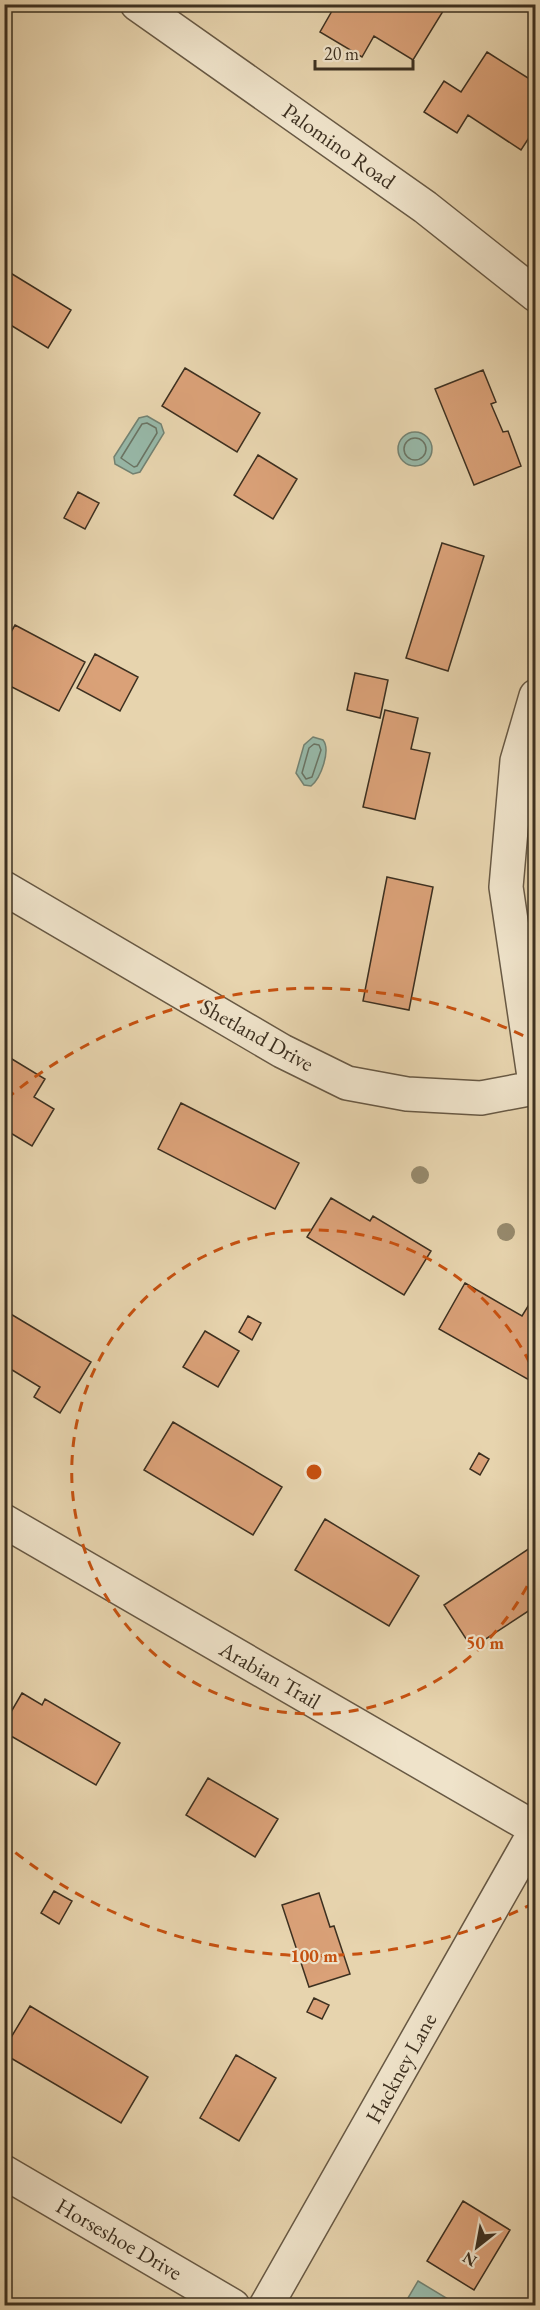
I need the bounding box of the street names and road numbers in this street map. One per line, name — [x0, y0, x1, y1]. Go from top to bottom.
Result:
street label: Palomino Road — [277, 96, 402, 196]
street label: Shetland Drive — [195, 992, 319, 1078]
street label: Arabian Trail — [213, 1634, 326, 1716]
street label: Hackney Lane — [359, 2007, 443, 2128]
street label: Horseshoe Drive — [51, 2191, 188, 2287]

